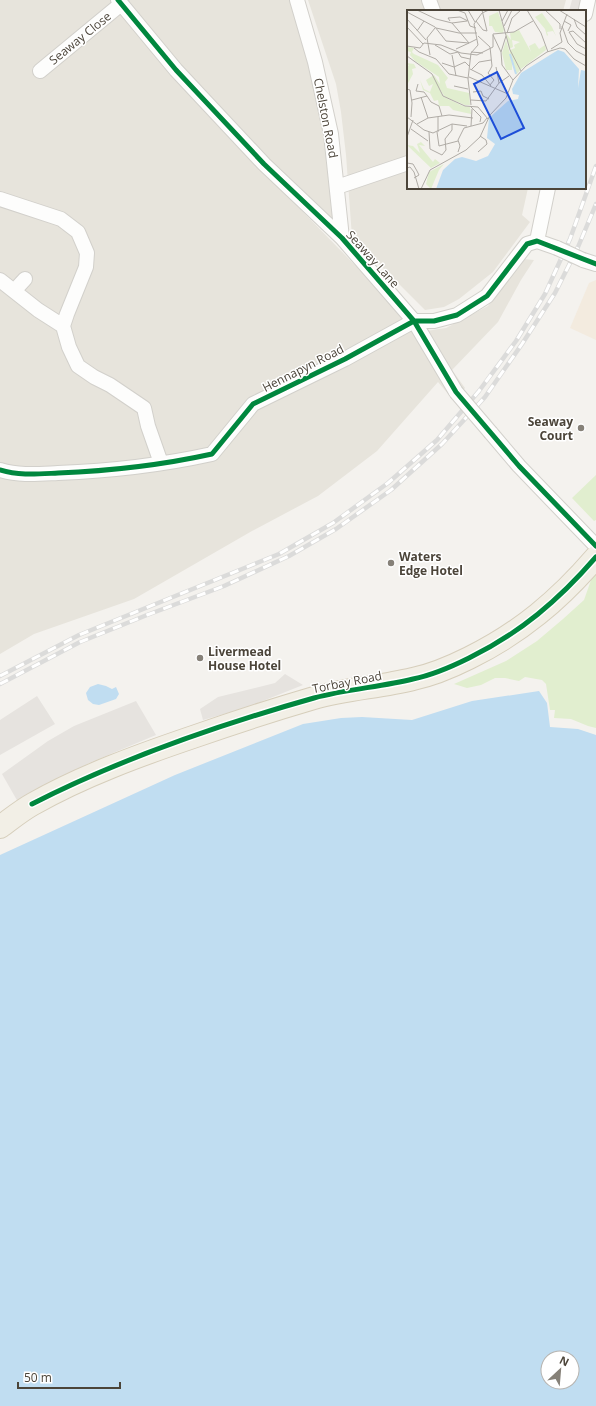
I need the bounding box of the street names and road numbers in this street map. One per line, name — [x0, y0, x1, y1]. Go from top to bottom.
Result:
street label: Seaway Close — [45, 8, 115, 68]
street label: Chelston Road — [310, 77, 342, 159]
street label: Seaway Lane — [343, 227, 404, 292]
street label: Hennapyn Road — [259, 340, 347, 396]
street label: Torbay Road — [311, 667, 383, 697]

